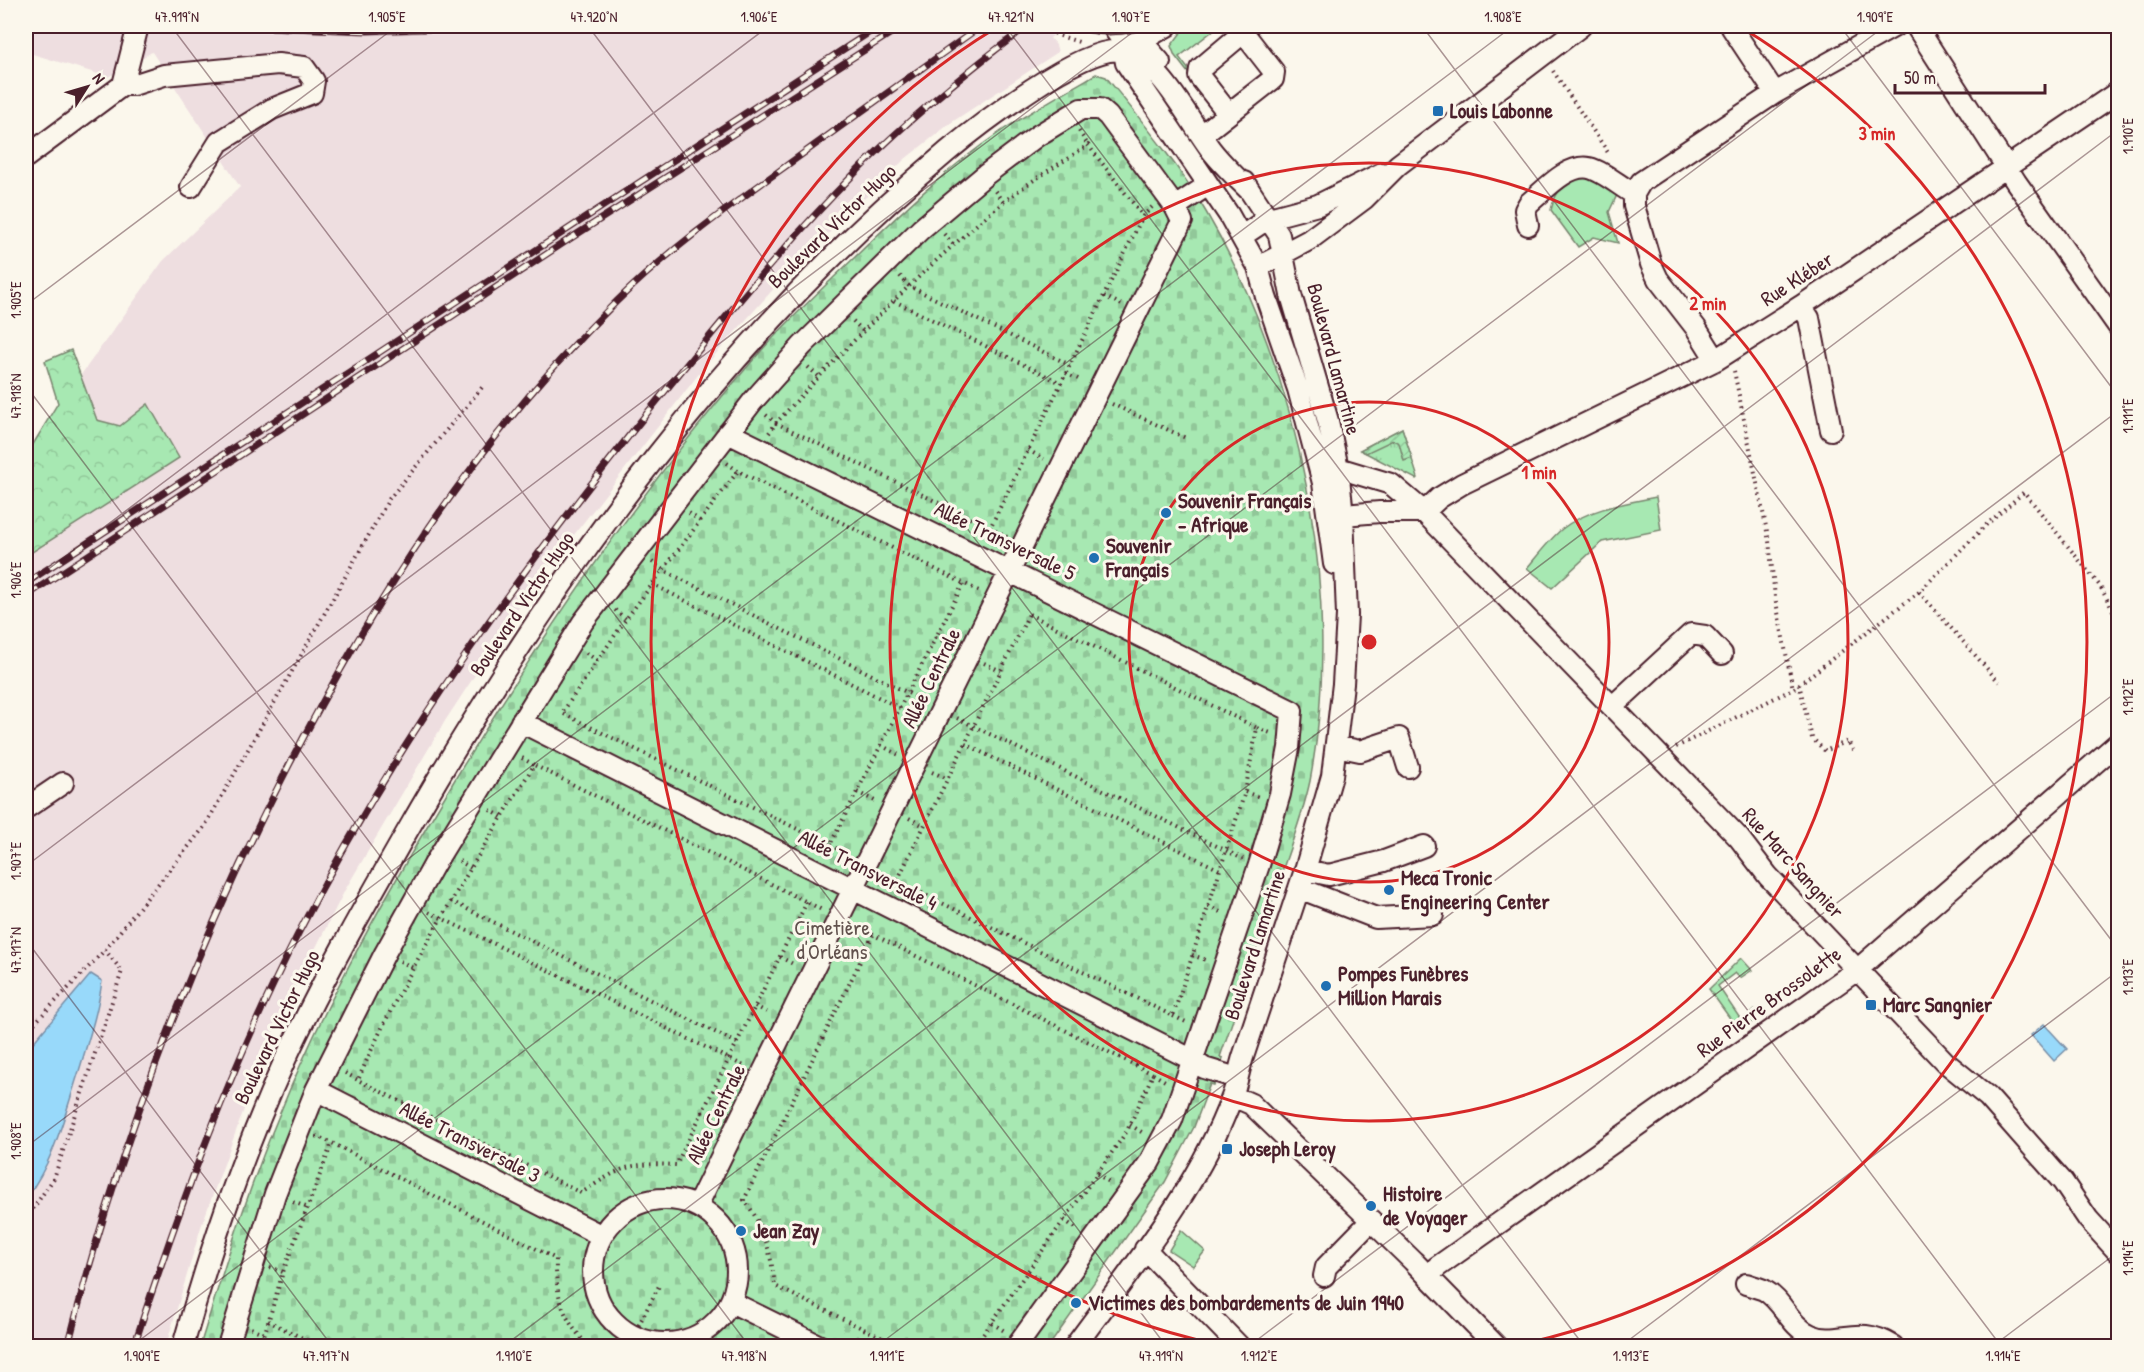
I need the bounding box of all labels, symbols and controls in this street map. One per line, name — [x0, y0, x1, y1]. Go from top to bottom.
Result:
text: 47.919°N — [155, 6, 199, 27]
text: 1.905°E — [368, 6, 406, 27]
text: 47.920°N — [571, 6, 618, 27]
text: 1.906°E — [741, 6, 778, 27]
text: 47.921°N — [988, 6, 1034, 27]
text: 1.907°E — [1112, 6, 1151, 27]
text: 1.908°E — [1484, 6, 1522, 27]
text: 1.909°E — [1857, 6, 1894, 27]
north arrow — [57, 57, 117, 117]
scale bar — [1895, 57, 2045, 95]
text: 50 m — [1904, 65, 1936, 90]
text: N — [88, 68, 111, 88]
place label: Louis Labonne — [1450, 96, 1553, 125]
marker: Louis Labonne — [1431, 104, 1445, 118]
text: 1.910°E — [2117, 117, 2138, 154]
text: 3 min — [1859, 121, 1895, 146]
street label: Boulevard Victor Hugo — [761, 157, 902, 295]
street label: Rue Kléber — [1755, 244, 1839, 313]
street label: Boulevard Lamartine — [1300, 280, 1369, 438]
text: 1.905°E — [5, 281, 26, 319]
text: 2 min — [1690, 291, 1726, 316]
text: 47.918°N — [5, 373, 26, 419]
text: 1.911°E — [2117, 398, 2138, 434]
text: 1 min — [1521, 460, 1557, 485]
place label: Souvenir Français - Afrique — [1178, 486, 1311, 540]
street label: Allée Transversale 5 — [930, 494, 1081, 587]
marker: Souvenir Français - Afrique — [1159, 506, 1173, 520]
street label: Boulevard Victor Hugo — [462, 526, 581, 682]
place label: Souvenir Français — [1105, 531, 1172, 584]
marker: Souvenir Français — [1087, 551, 1101, 565]
text: 1.906°E — [5, 561, 26, 598]
street label: Allée Centrale — [894, 623, 967, 733]
centre of rings — [1359, 632, 1379, 652]
text: 1.912°E — [2117, 678, 2138, 715]
street label: Rue Marc Sangnier — [1736, 801, 1851, 924]
street label: Allée Transversale 4 — [794, 822, 943, 917]
text: 1.907°E — [5, 841, 26, 880]
place label: Meca Tronic Engineering Center — [1401, 863, 1550, 917]
street label: Boulevard Lamartine — [1217, 866, 1292, 1023]
marker: Meca Tronic Engineering Center — [1382, 883, 1396, 897]
park label: Cimetière d'Orléans — [794, 913, 870, 966]
text: 47.917°N — [5, 927, 26, 973]
street label: Rue Pierre Brossolette — [1691, 939, 1847, 1064]
street label: Boulevard Victor Hugo — [227, 945, 327, 1109]
text: 1.913°E — [2117, 958, 2138, 995]
place label: Pompes Funèbres Million Marais — [1338, 959, 1468, 1012]
marker: Pompes Funèbres Million Marais — [1319, 979, 1333, 993]
place label: Marc Sangnier — [1883, 990, 1993, 1020]
marker: Marc Sangnier — [1864, 998, 1878, 1012]
street label: Allée Centrale — [679, 1059, 752, 1169]
street label: Allée Transversale 3 — [395, 1094, 545, 1189]
text: 1.908°E — [5, 1122, 26, 1160]
place label: Joseph Leroy — [1239, 1134, 1336, 1164]
marker: Joseph Leroy — [1220, 1142, 1234, 1156]
place label: Histoire de Voyager — [1383, 1179, 1468, 1233]
marker: Histoire de Voyager — [1364, 1199, 1378, 1213]
place label: Jean Zay — [753, 1216, 820, 1246]
marker: Jean Zay — [734, 1224, 748, 1238]
text: 1.914°E — [2117, 1240, 2138, 1276]
place label: Victimes des bombardements de Juin 1940 — [1088, 1288, 1405, 1317]
marker: Victimes des bombardements de Juin 1940 — [1069, 1296, 1083, 1310]
text: 1.909°E — [124, 1345, 161, 1366]
text: 47.917°N — [303, 1345, 349, 1366]
text: 1.910°E — [496, 1345, 533, 1366]
text: 47.918°N — [721, 1345, 767, 1366]
text: 1.911°E — [869, 1345, 905, 1366]
text: 47.919°N — [1139, 1345, 1183, 1366]
text: 1.912°E — [1241, 1345, 1278, 1366]
text: 1.913°E — [1613, 1345, 1650, 1366]
text: 1.914°E — [1985, 1345, 2021, 1366]

